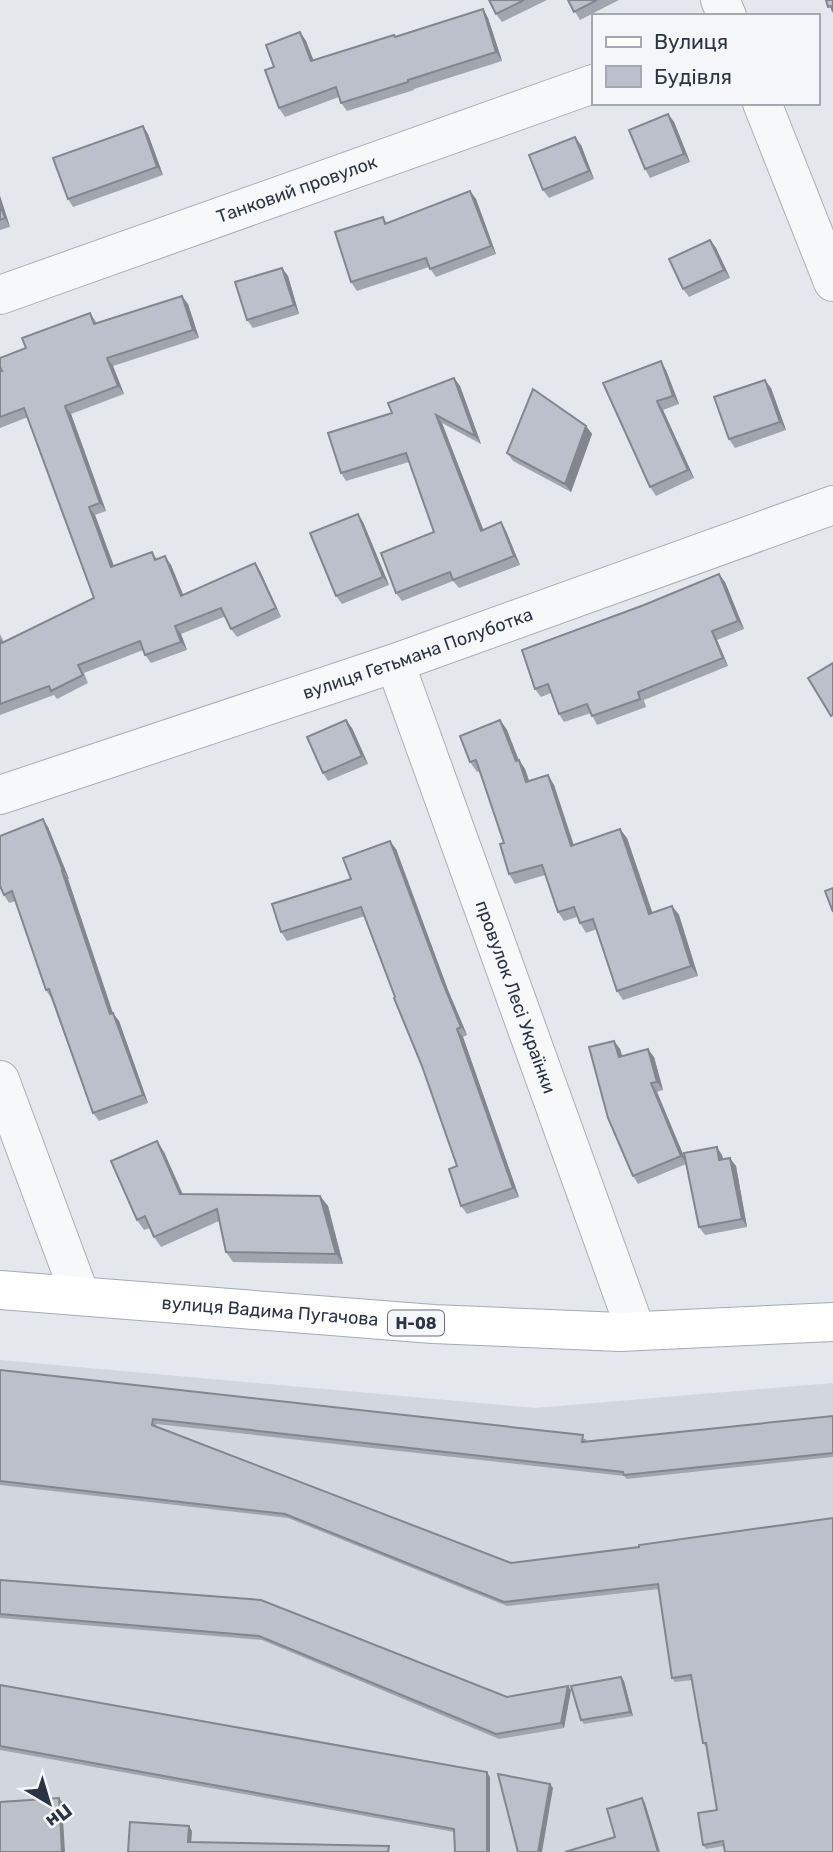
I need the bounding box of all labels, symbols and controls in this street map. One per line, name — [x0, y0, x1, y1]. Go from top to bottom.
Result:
legend — [592, 14, 819, 105]
text: Вулиця — [654, 29, 728, 54]
text: Будівля — [654, 64, 732, 89]
street label: Танковий провулок — [213, 151, 380, 228]
street label: вулиця Гетьмана Полуботка — [300, 603, 536, 704]
street label: провулок Лесі Українки — [471, 897, 560, 1096]
street label: вулиця Вадима Пугачова — [161, 1292, 379, 1331]
road number: Н-08 — [388, 1310, 444, 1336]
north arrow — [14, 1768, 84, 1838]
text: Пн — [42, 1799, 77, 1833]

